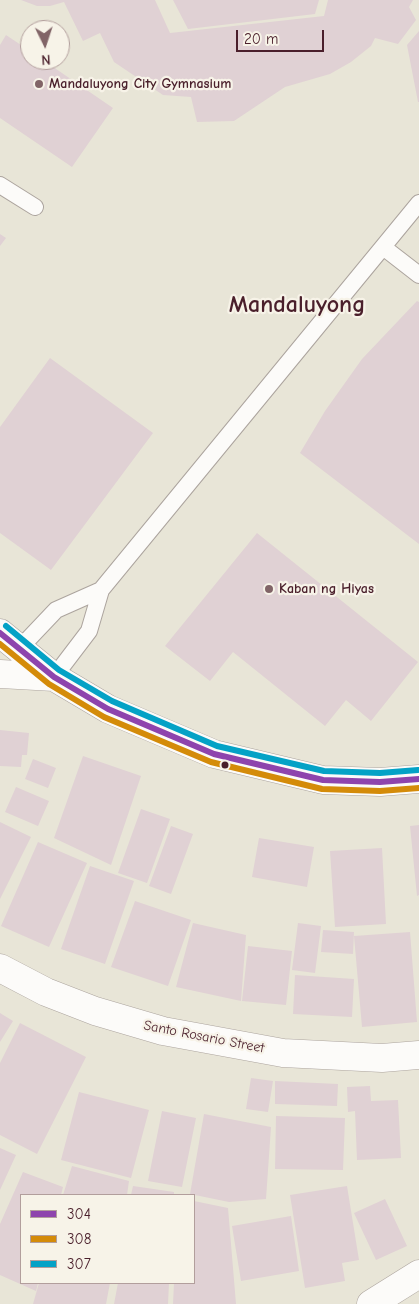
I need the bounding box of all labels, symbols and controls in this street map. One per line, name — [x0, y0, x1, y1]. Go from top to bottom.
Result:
north arrow — [20, 20, 70, 70]
scale bar — [239, 20, 326, 52]
text: 20 m — [244, 30, 278, 48]
text: N — [41, 51, 51, 68]
place label: Mandaluyong City Gymnasium — [49, 76, 231, 92]
marker: Mandaluyong City Gymnasium — [33, 78, 45, 90]
district label: Mandaluyong — [229, 291, 365, 319]
place label: Kaban ng Hiyas — [279, 581, 374, 597]
marker: Kaban ng Hiyas — [263, 583, 275, 595]
unlabelled marker — [220, 760, 230, 770]
street label: Santo Rosario Street — [142, 1017, 266, 1057]
legend — [20, 1194, 195, 1284]
text: 304 — [67, 1205, 91, 1223]
text: 308 — [67, 1230, 91, 1248]
text: 307 — [67, 1255, 91, 1273]

